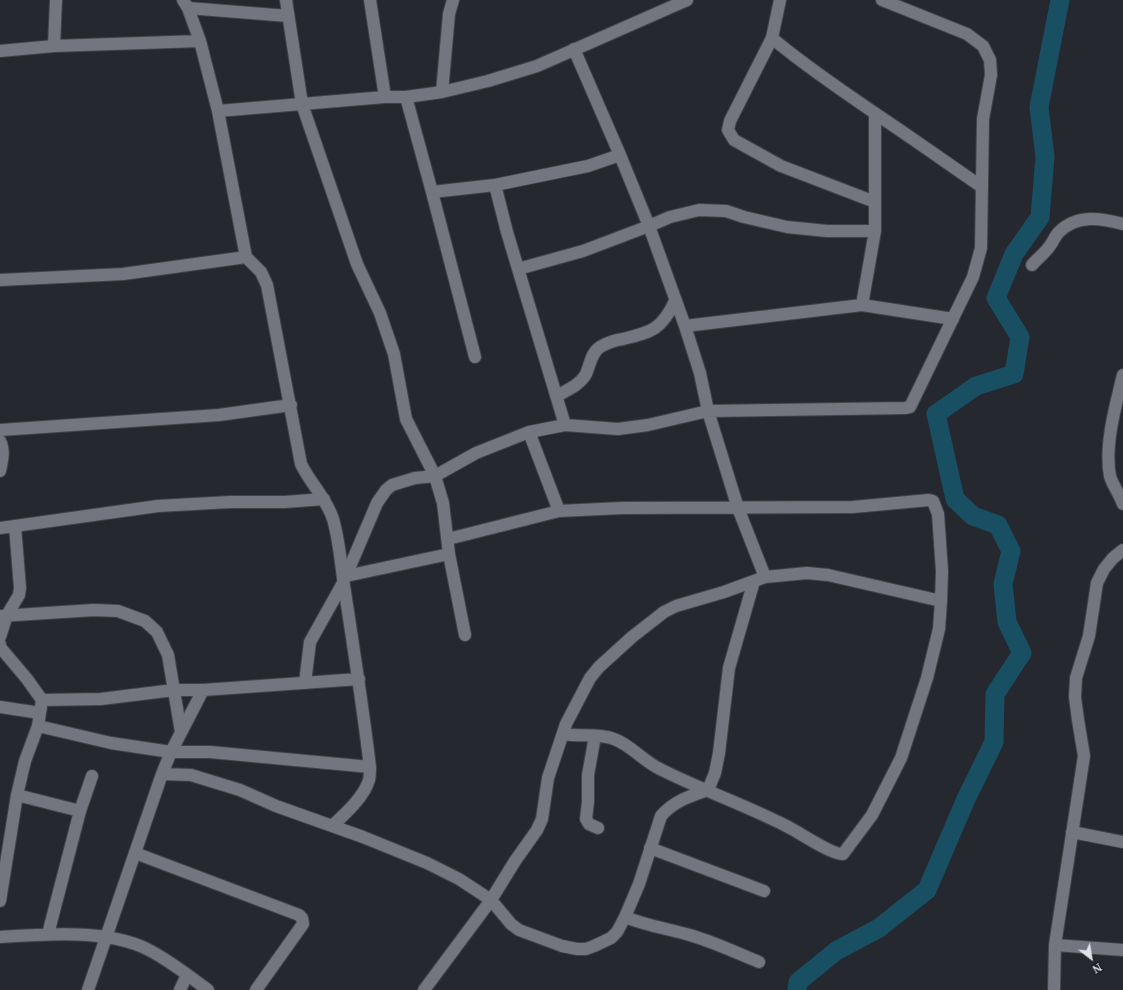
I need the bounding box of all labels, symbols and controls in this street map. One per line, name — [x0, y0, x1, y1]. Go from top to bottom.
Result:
north arrow — [1071, 938, 1111, 978]
text: N — [1090, 960, 1105, 977]

